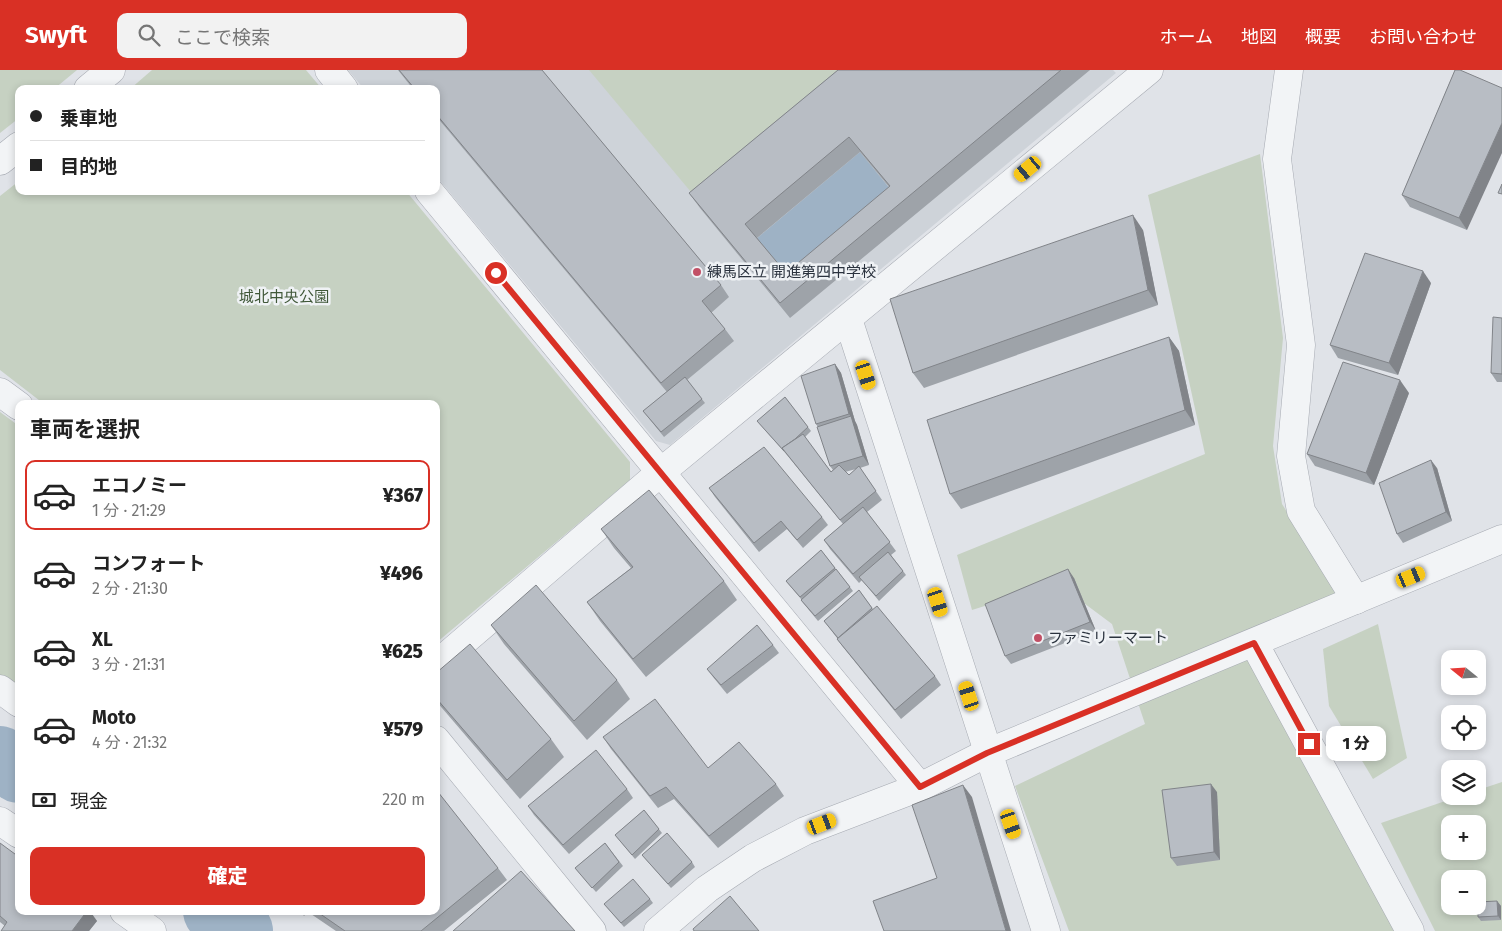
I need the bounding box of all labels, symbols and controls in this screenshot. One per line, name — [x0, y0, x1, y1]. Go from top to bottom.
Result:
search box — [117, 13, 467, 58]
text: Swyft — [25, 21, 87, 49]
icon: search — [135, 21, 163, 49]
text: ここで検索 — [175, 26, 270, 49]
text: ホーム — [1160, 26, 1213, 48]
text: 地図 — [1241, 26, 1277, 48]
text: 概要 — [1305, 26, 1341, 48]
text: お問い合わせ — [1369, 26, 1477, 48]
text: 乗車地 — [60, 107, 117, 130]
car — [1011, 154, 1044, 184]
text: 目的地 — [60, 155, 117, 178]
route start — [485, 262, 507, 284]
place label: 練馬区立 開進第四中学校 — [707, 263, 876, 281]
marker: 練馬区立 開進第四中学校 — [691, 266, 703, 278]
park label: 城北中央公園 — [239, 288, 329, 306]
car — [854, 358, 877, 392]
text: 車両を選択 — [30, 416, 140, 443]
icon: car — [32, 473, 77, 518]
text: エコノミー — [92, 474, 187, 497]
text: ¥367 — [383, 484, 423, 507]
text: 1 分 · 21:29 — [92, 501, 166, 520]
icon: car — [32, 551, 77, 596]
text: コンフォート — [92, 552, 205, 575]
text: ¥496 — [380, 562, 423, 585]
car — [1394, 564, 1427, 590]
text: 2 分 · 21:30 — [92, 579, 168, 598]
car — [926, 585, 949, 619]
text: XL — [92, 628, 113, 651]
icon: car — [32, 629, 77, 674]
place label: ファミリーマート — [1048, 629, 1168, 647]
marker: ファミリーマート — [1032, 632, 1044, 644]
text: ¥625 — [382, 640, 423, 663]
north arrow — [1441, 650, 1486, 695]
map controls — [1441, 650, 1486, 915]
text: 3 分 · 21:31 — [92, 655, 166, 674]
car — [957, 679, 980, 713]
button: locate — [1441, 705, 1486, 750]
text: Moto — [92, 706, 136, 729]
icon: car — [32, 707, 77, 752]
text: ¥579 — [383, 718, 423, 741]
callout: 1 分 — [1326, 726, 1386, 762]
text: 4 分 · 21:32 — [92, 733, 167, 752]
route end — [1298, 733, 1320, 755]
text: 1 分 — [1342, 734, 1370, 753]
button: layers — [1441, 760, 1486, 805]
icon: cash — [30, 786, 58, 814]
text: 現金 — [70, 790, 108, 813]
text: 220 m — [382, 790, 425, 809]
car — [999, 807, 1022, 841]
car — [805, 812, 838, 836]
button: + — [1441, 815, 1486, 860]
button: 確定 — [30, 847, 425, 905]
button: − — [1441, 870, 1486, 915]

